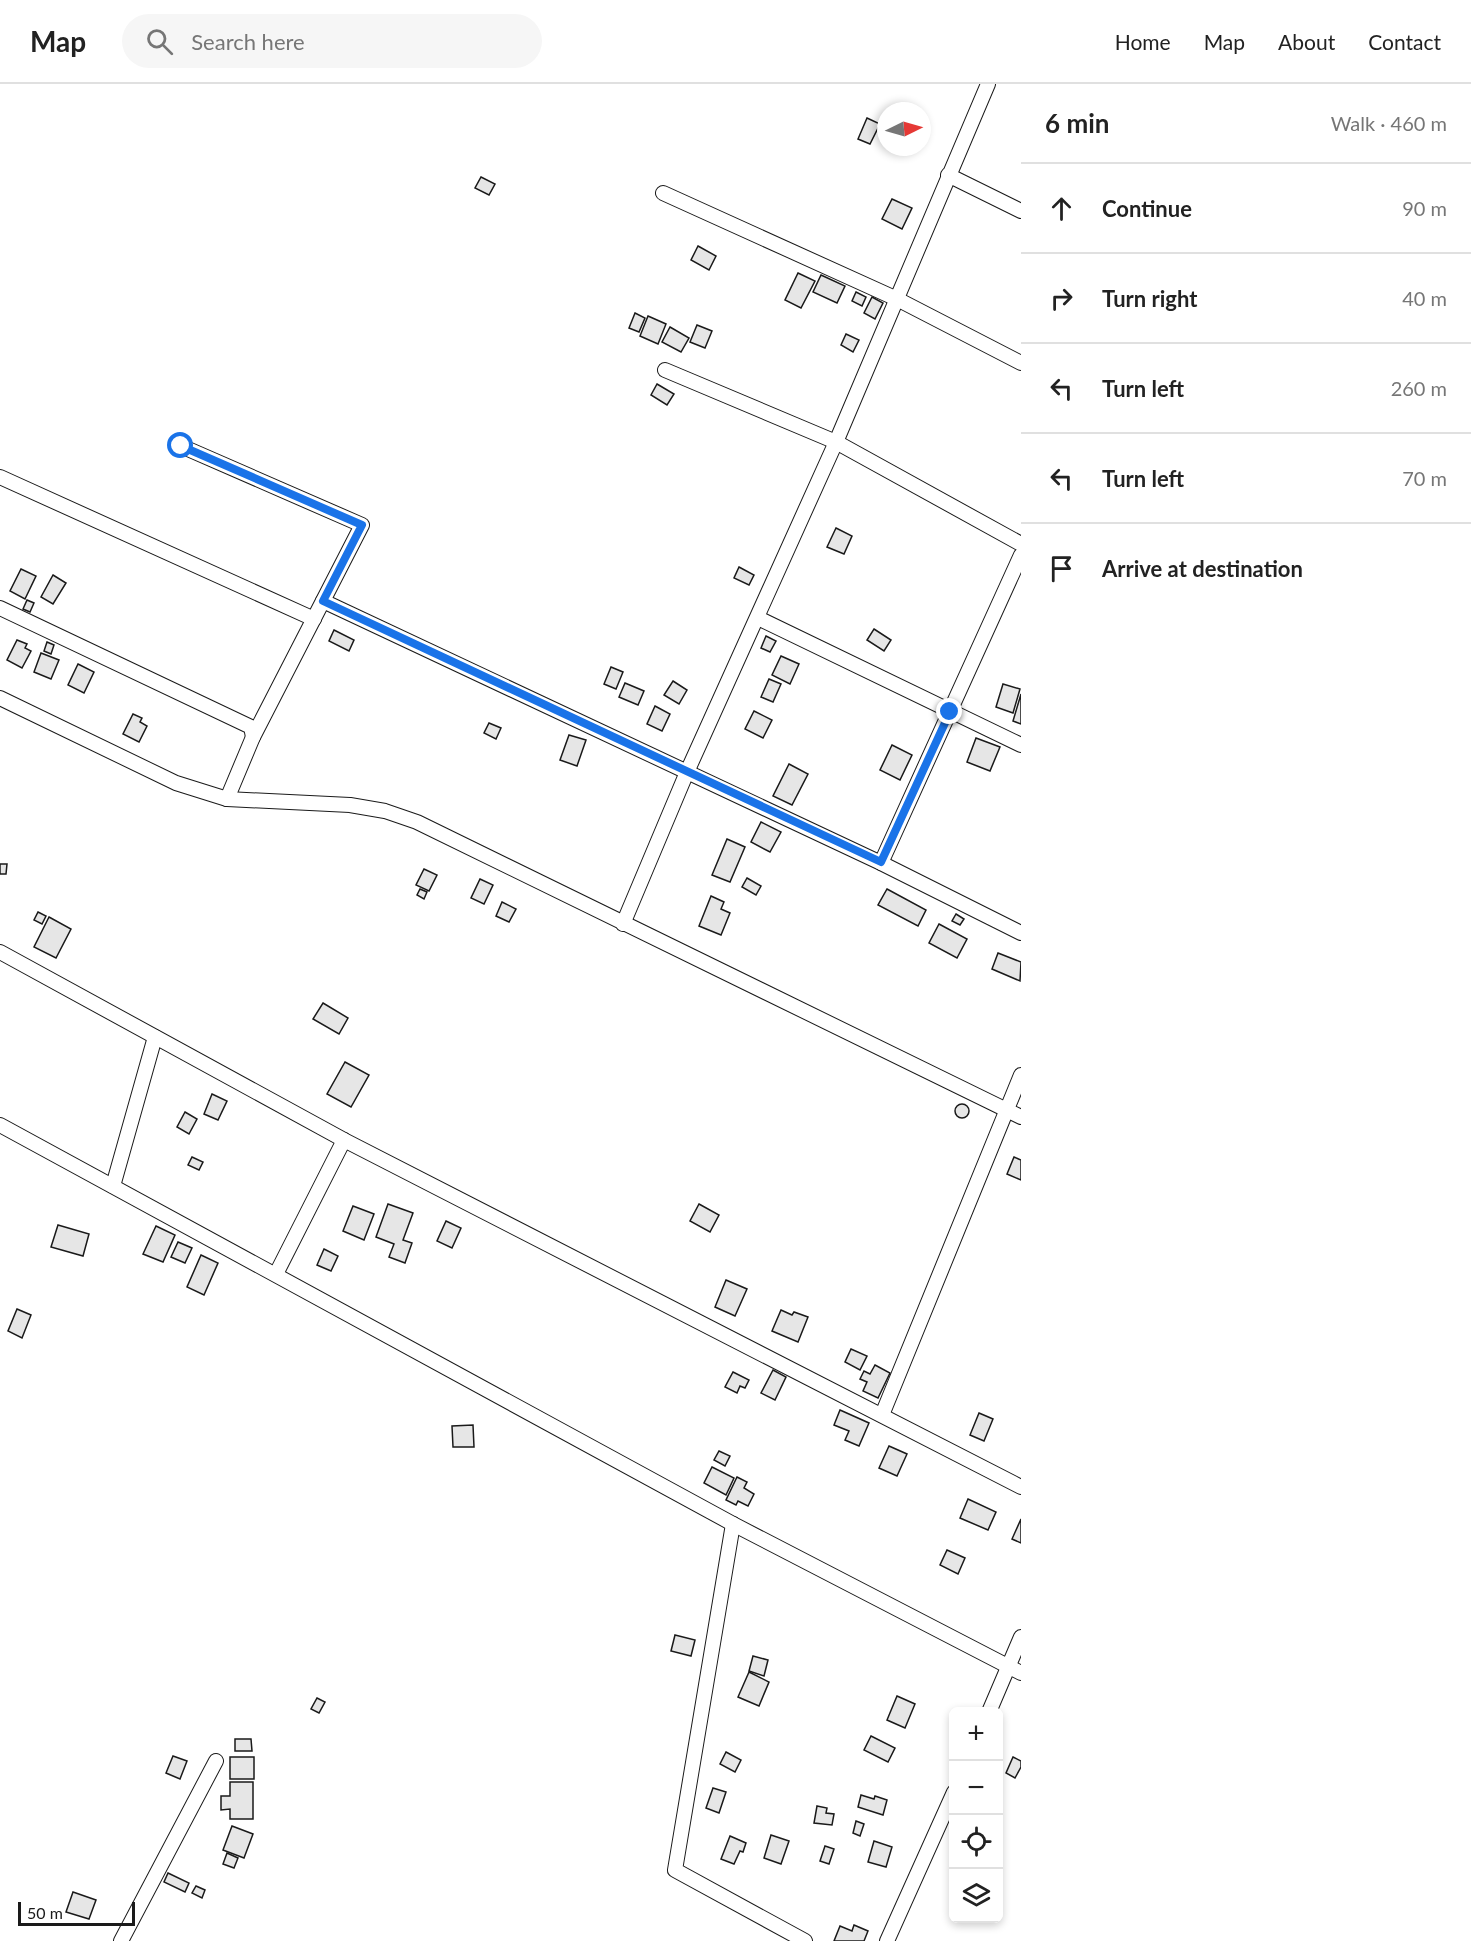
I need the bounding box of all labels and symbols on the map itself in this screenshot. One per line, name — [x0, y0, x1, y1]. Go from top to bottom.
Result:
north arrow — [877, 102, 931, 156]
route start — [167, 432, 193, 458]
route end — [936, 698, 962, 724]
scale bar — [18, 1899, 135, 1926]

